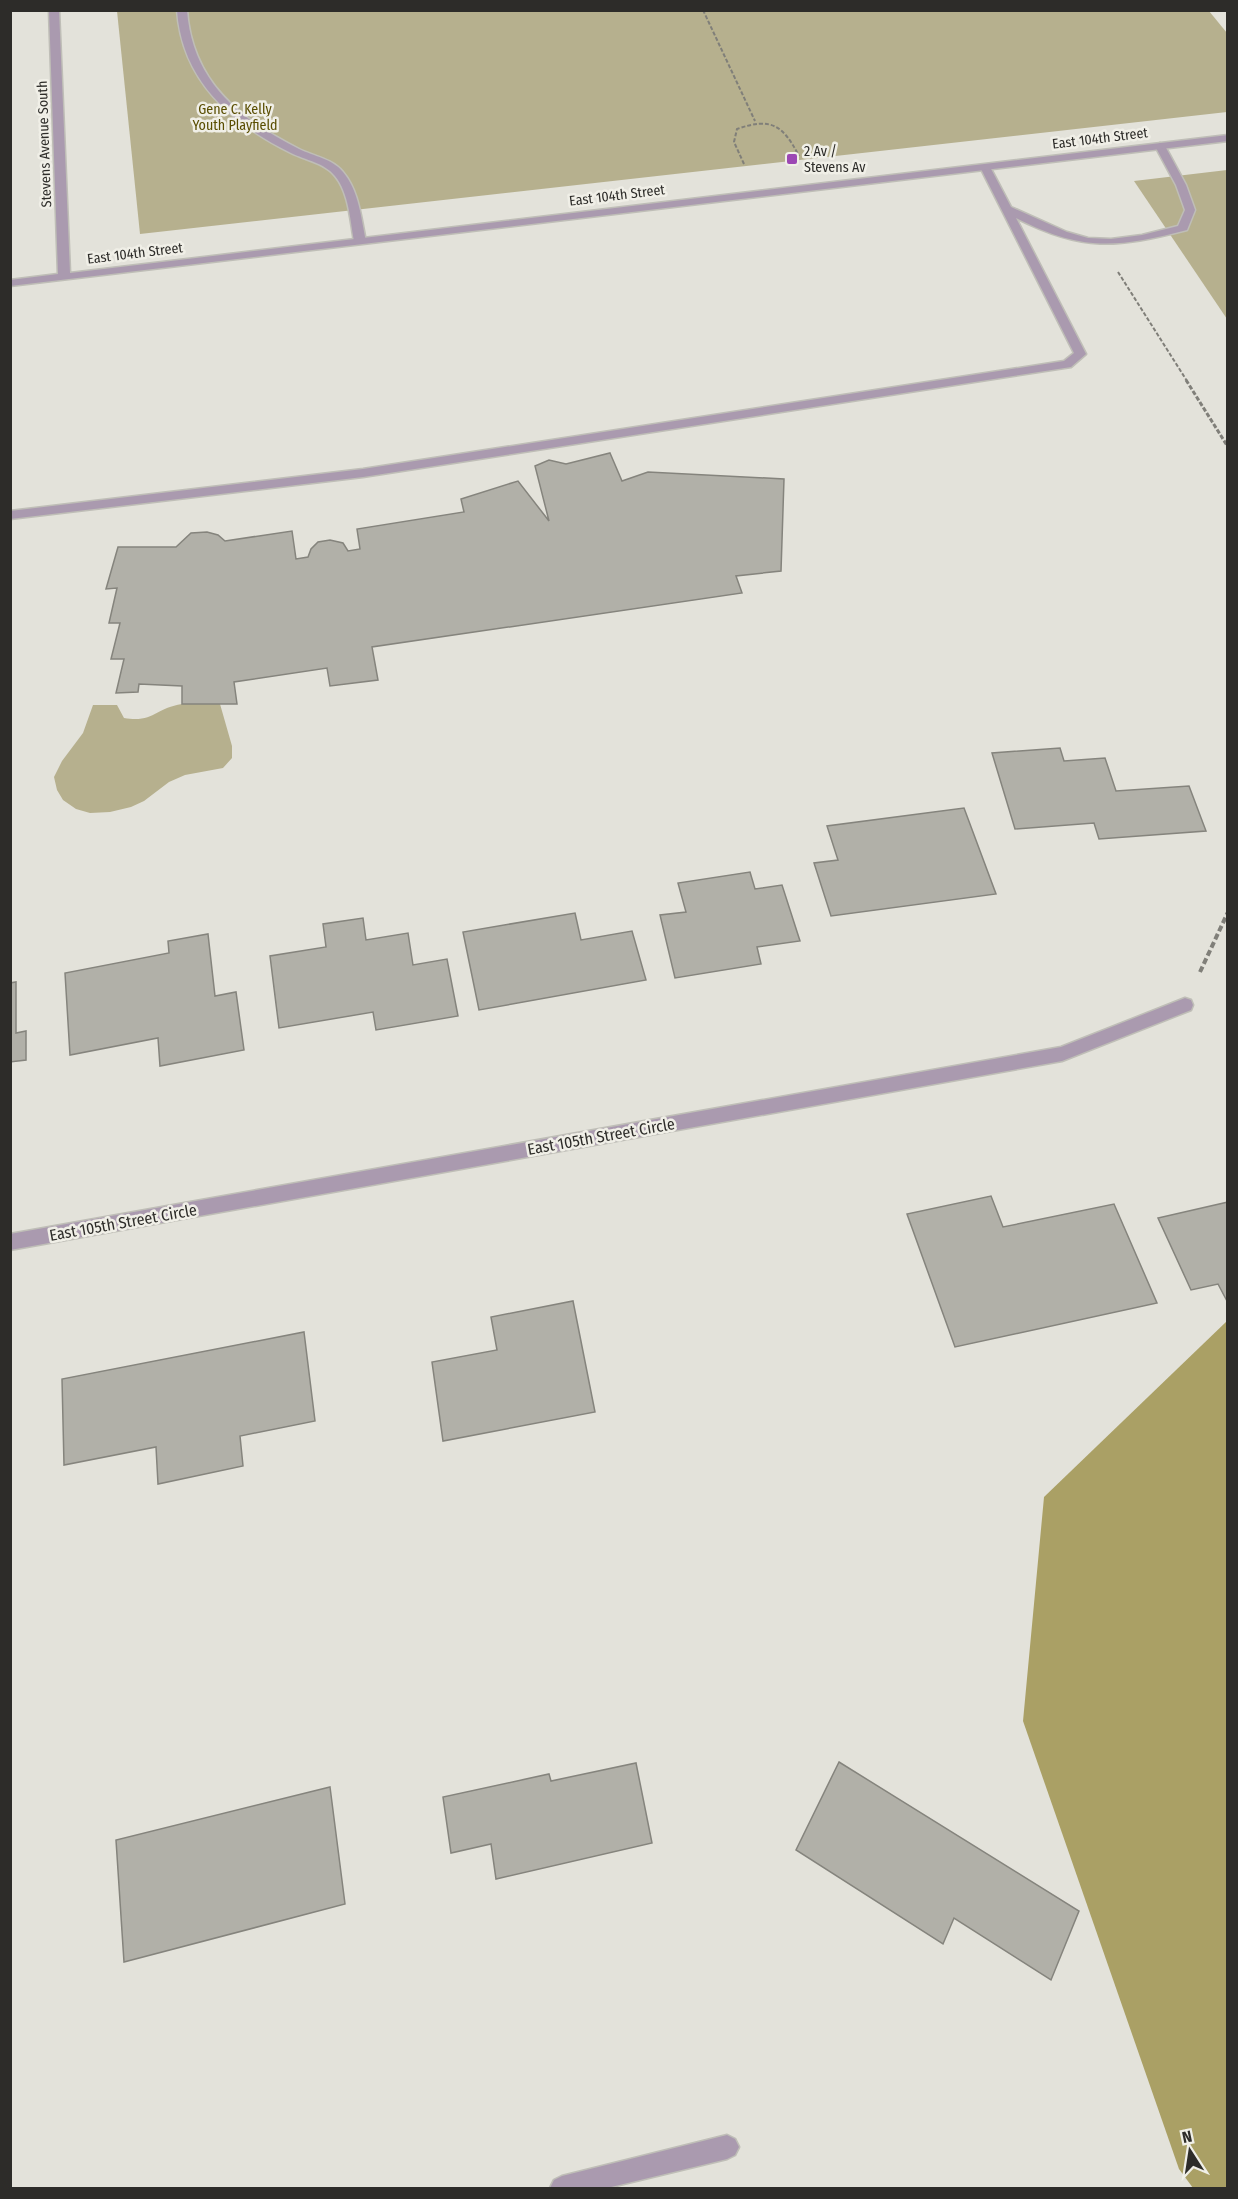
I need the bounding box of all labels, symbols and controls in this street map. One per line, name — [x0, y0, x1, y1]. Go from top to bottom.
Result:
street label: Stevens Avenue South — [34, 80, 55, 208]
park label: Gene C. Kelly Youth Playfield — [192, 101, 278, 134]
street label: East 104th Street — [1051, 124, 1149, 153]
place label: 2 Av / Stevens Av — [804, 143, 866, 176]
marker: 2 Av / Stevens Av — [785, 152, 799, 166]
street label: East 104th Street — [568, 181, 666, 210]
street label: East 104th Street — [86, 239, 184, 268]
street label: East 105th Street Circle — [526, 1114, 676, 1159]
street label: East 105th Street Circle — [48, 1200, 198, 1245]
north arrow — [1160, 2121, 1220, 2181]
text: N — [1180, 2127, 1194, 2147]

